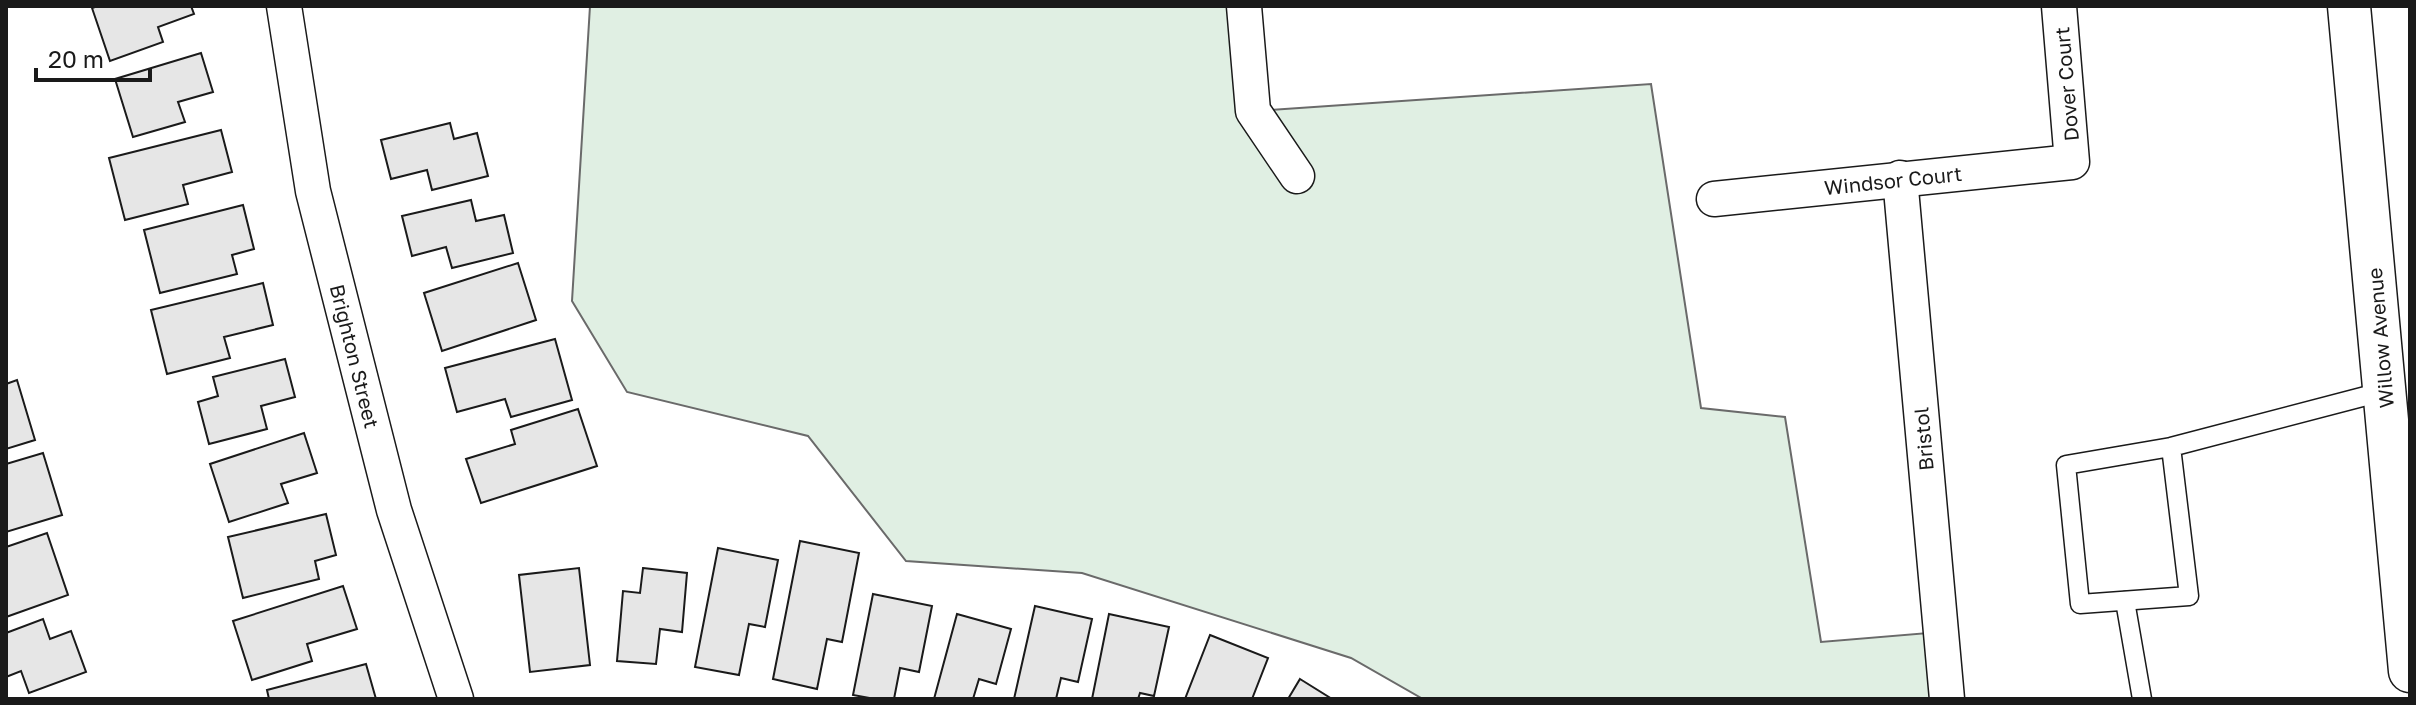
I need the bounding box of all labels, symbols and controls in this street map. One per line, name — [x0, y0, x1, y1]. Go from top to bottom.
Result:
street label: Dover Court — [2049, 26, 2083, 142]
scale bar — [36, 32, 150, 82]
text: 20 m — [48, 44, 104, 73]
street label: Windsor Court — [1823, 161, 1963, 199]
street label: Willow Avenue — [2362, 267, 2398, 409]
street label: Brighton Street — [326, 282, 384, 430]
street label: Bristol — [1908, 406, 1938, 472]

